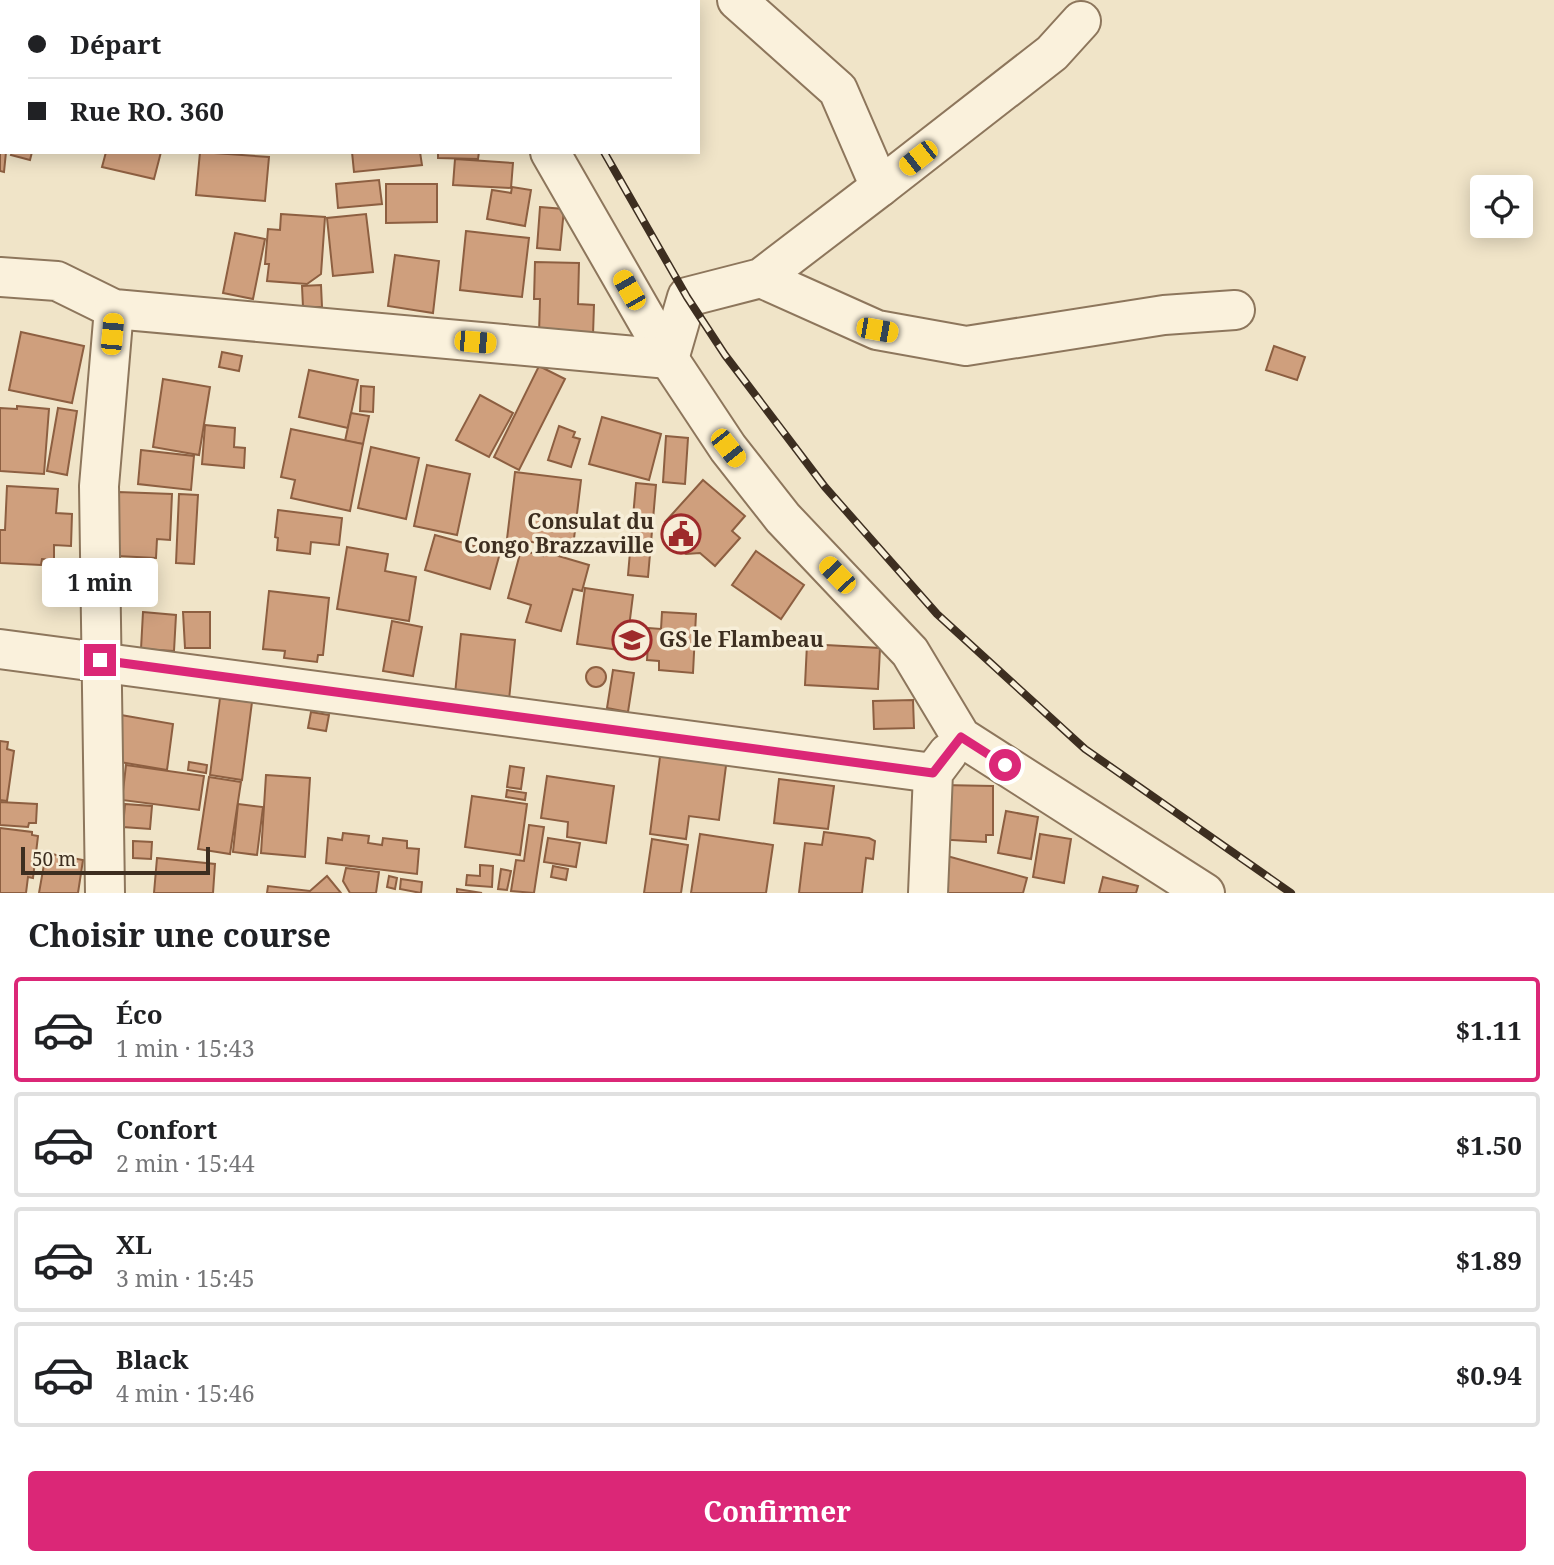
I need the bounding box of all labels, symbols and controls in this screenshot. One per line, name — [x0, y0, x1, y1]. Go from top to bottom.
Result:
text: Départ — [70, 26, 161, 62]
text: Rue RO. 360 — [70, 93, 224, 129]
car — [895, 137, 942, 179]
map controls — [1470, 175, 1533, 238]
button: locate — [1470, 175, 1533, 238]
car — [610, 267, 649, 313]
car — [100, 312, 125, 356]
car — [855, 316, 900, 344]
car — [454, 330, 497, 354]
car — [707, 425, 750, 471]
place label: Consulat du Congo Brazzaville — [464, 507, 654, 559]
public building icon: Consulat du Congo Brazzaville — [660, 513, 702, 555]
car — [815, 553, 860, 597]
callout: 1 min — [42, 558, 158, 608]
text: 1 min — [67, 566, 133, 598]
school or university icon: GS le Flambeau — [611, 619, 653, 661]
place label: GS le Flambeau — [659, 625, 824, 653]
route end — [84, 644, 116, 676]
route start — [989, 749, 1021, 781]
scale bar — [21, 844, 210, 876]
text: 50 m — [32, 846, 76, 872]
text: Choisir une course — [28, 913, 331, 956]
text: Éco — [116, 996, 163, 1032]
icon: car — [32, 998, 95, 1061]
text: $1.11 — [1456, 1012, 1522, 1048]
text: 1 min · 15:43 — [116, 1032, 254, 1064]
text: Confort — [116, 1111, 217, 1147]
icon: car — [32, 1113, 95, 1176]
text: $1.50 — [1456, 1127, 1522, 1163]
text: 2 min · 15:44 — [116, 1147, 254, 1179]
text: XL — [116, 1226, 152, 1262]
icon: car — [32, 1228, 95, 1291]
text: $1.89 — [1456, 1242, 1522, 1278]
text: 3 min · 15:45 — [116, 1262, 254, 1294]
text: Black — [116, 1341, 189, 1377]
icon: car — [32, 1343, 95, 1406]
text: $0.94 — [1456, 1357, 1522, 1393]
text: 4 min · 15:46 — [116, 1377, 254, 1409]
button: Confirmer — [28, 1471, 1526, 1551]

